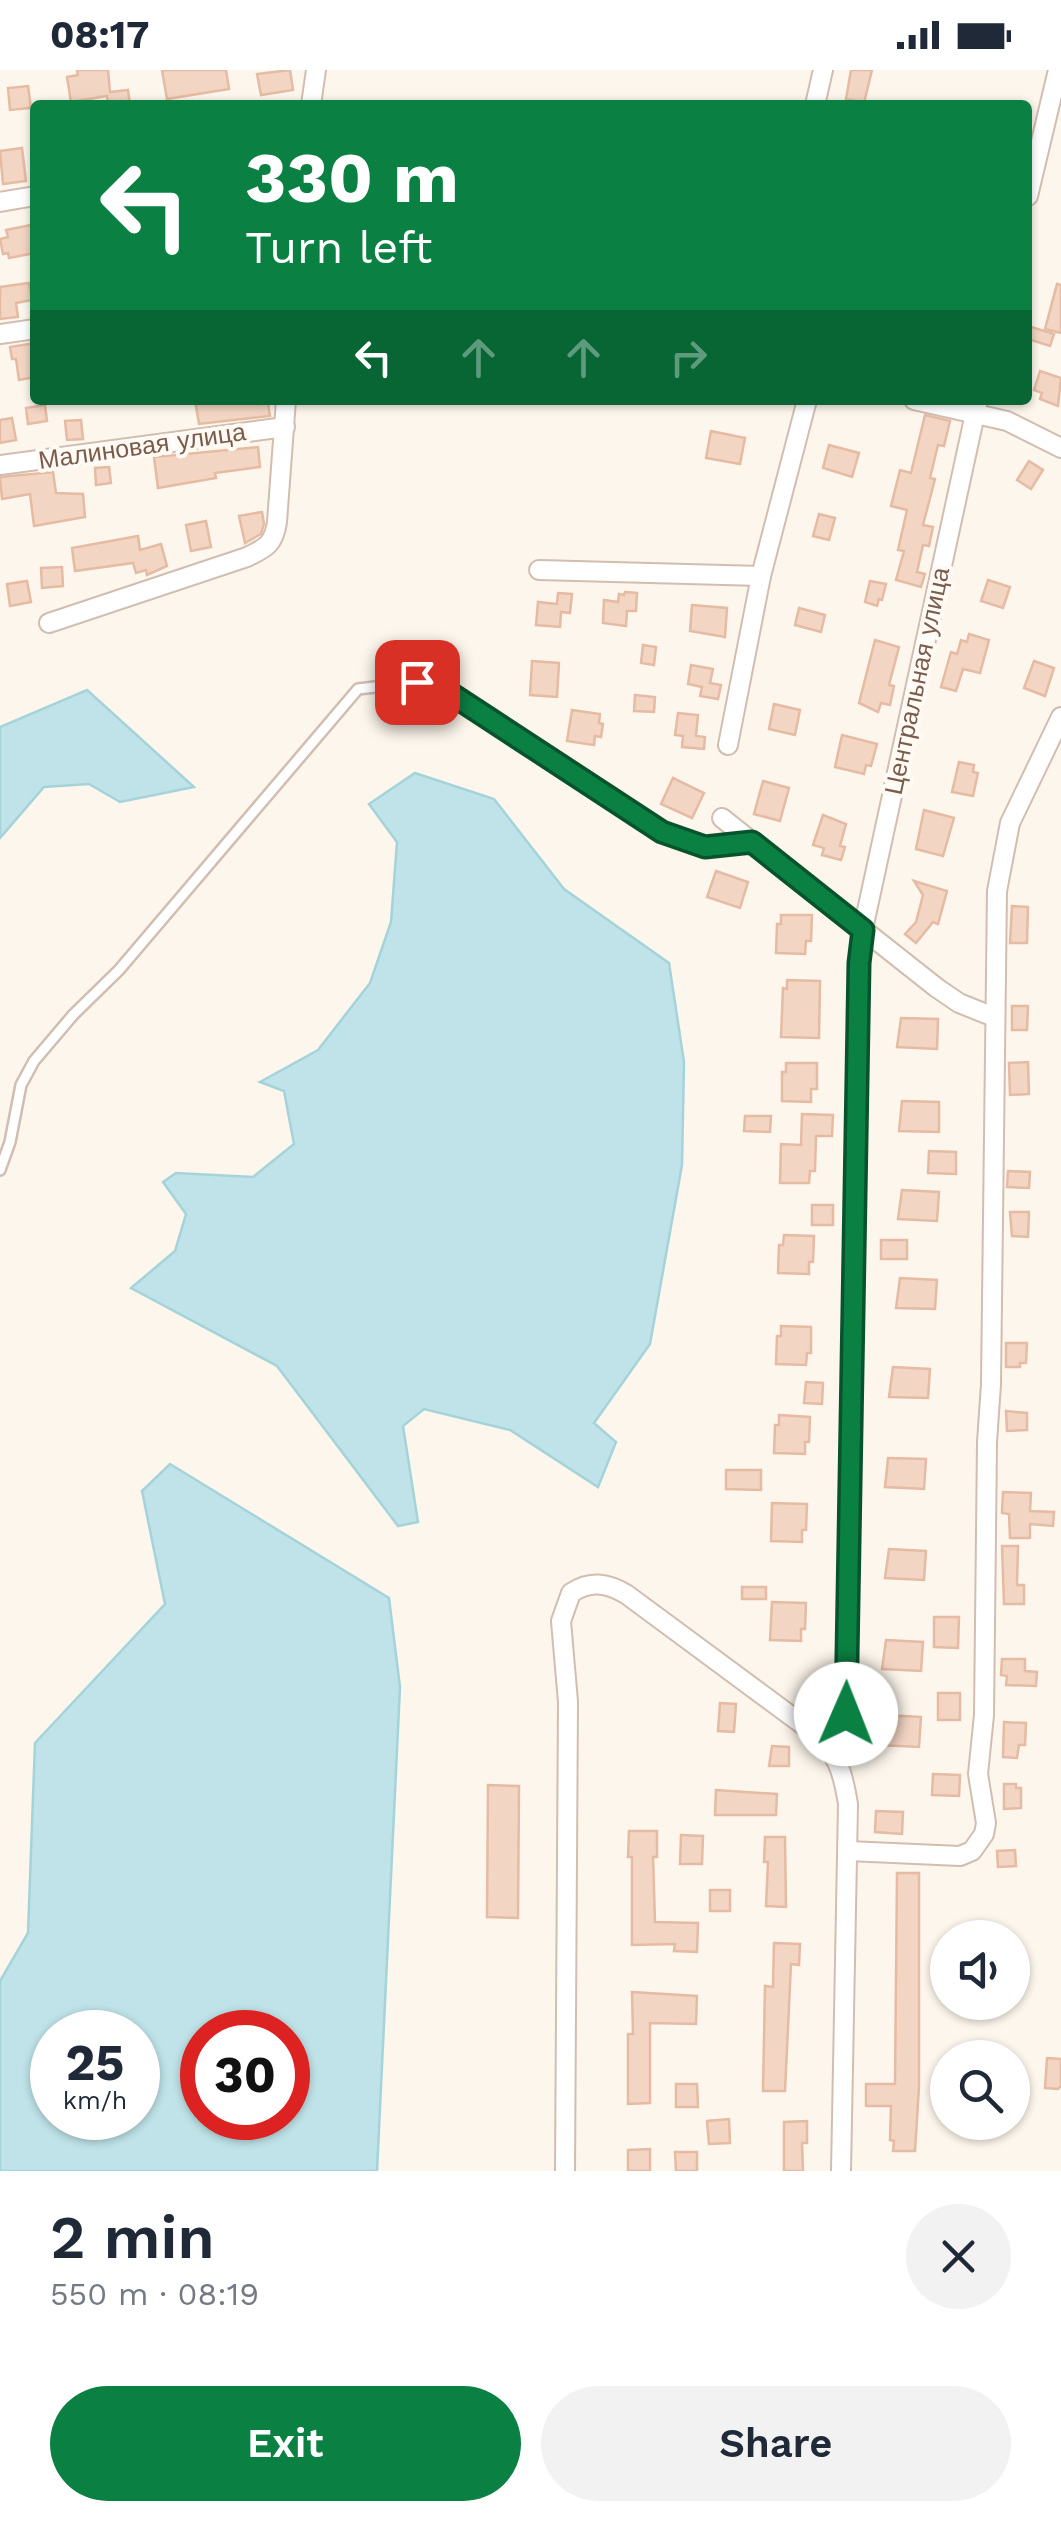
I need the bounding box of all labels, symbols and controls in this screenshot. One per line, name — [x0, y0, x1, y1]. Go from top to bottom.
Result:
text: 08:17 — [50, 13, 149, 57]
text: 330 m — [245, 137, 459, 219]
icon: left — [80, 140, 210, 270]
text: Turn left — [245, 221, 432, 274]
icon: left — [346, 330, 401, 385]
icon: ahead — [451, 330, 506, 385]
icon: ahead — [556, 330, 611, 385]
icon: right — [661, 330, 716, 385]
street label: Малиновая улица — [37, 417, 248, 475]
street label: Центральная улица — [879, 565, 955, 797]
pin — [375, 640, 460, 725]
icon: arrive — [390, 655, 445, 710]
position arrow — [794, 1662, 898, 1766]
map controls — [930, 1920, 1030, 2140]
button: sound — [930, 1920, 1030, 2020]
speed limit sign: 30 — [180, 2010, 310, 2140]
text: 25 — [66, 2033, 124, 2092]
button: search — [930, 2040, 1030, 2140]
text: km/h — [63, 2086, 127, 2115]
text: 2 min — [50, 2202, 215, 2273]
button: close — [906, 2204, 1011, 2309]
text: 550 m · 08:19 — [50, 2275, 259, 2313]
button: Exit — [50, 2386, 521, 2501]
button: Share — [541, 2386, 1011, 2501]

